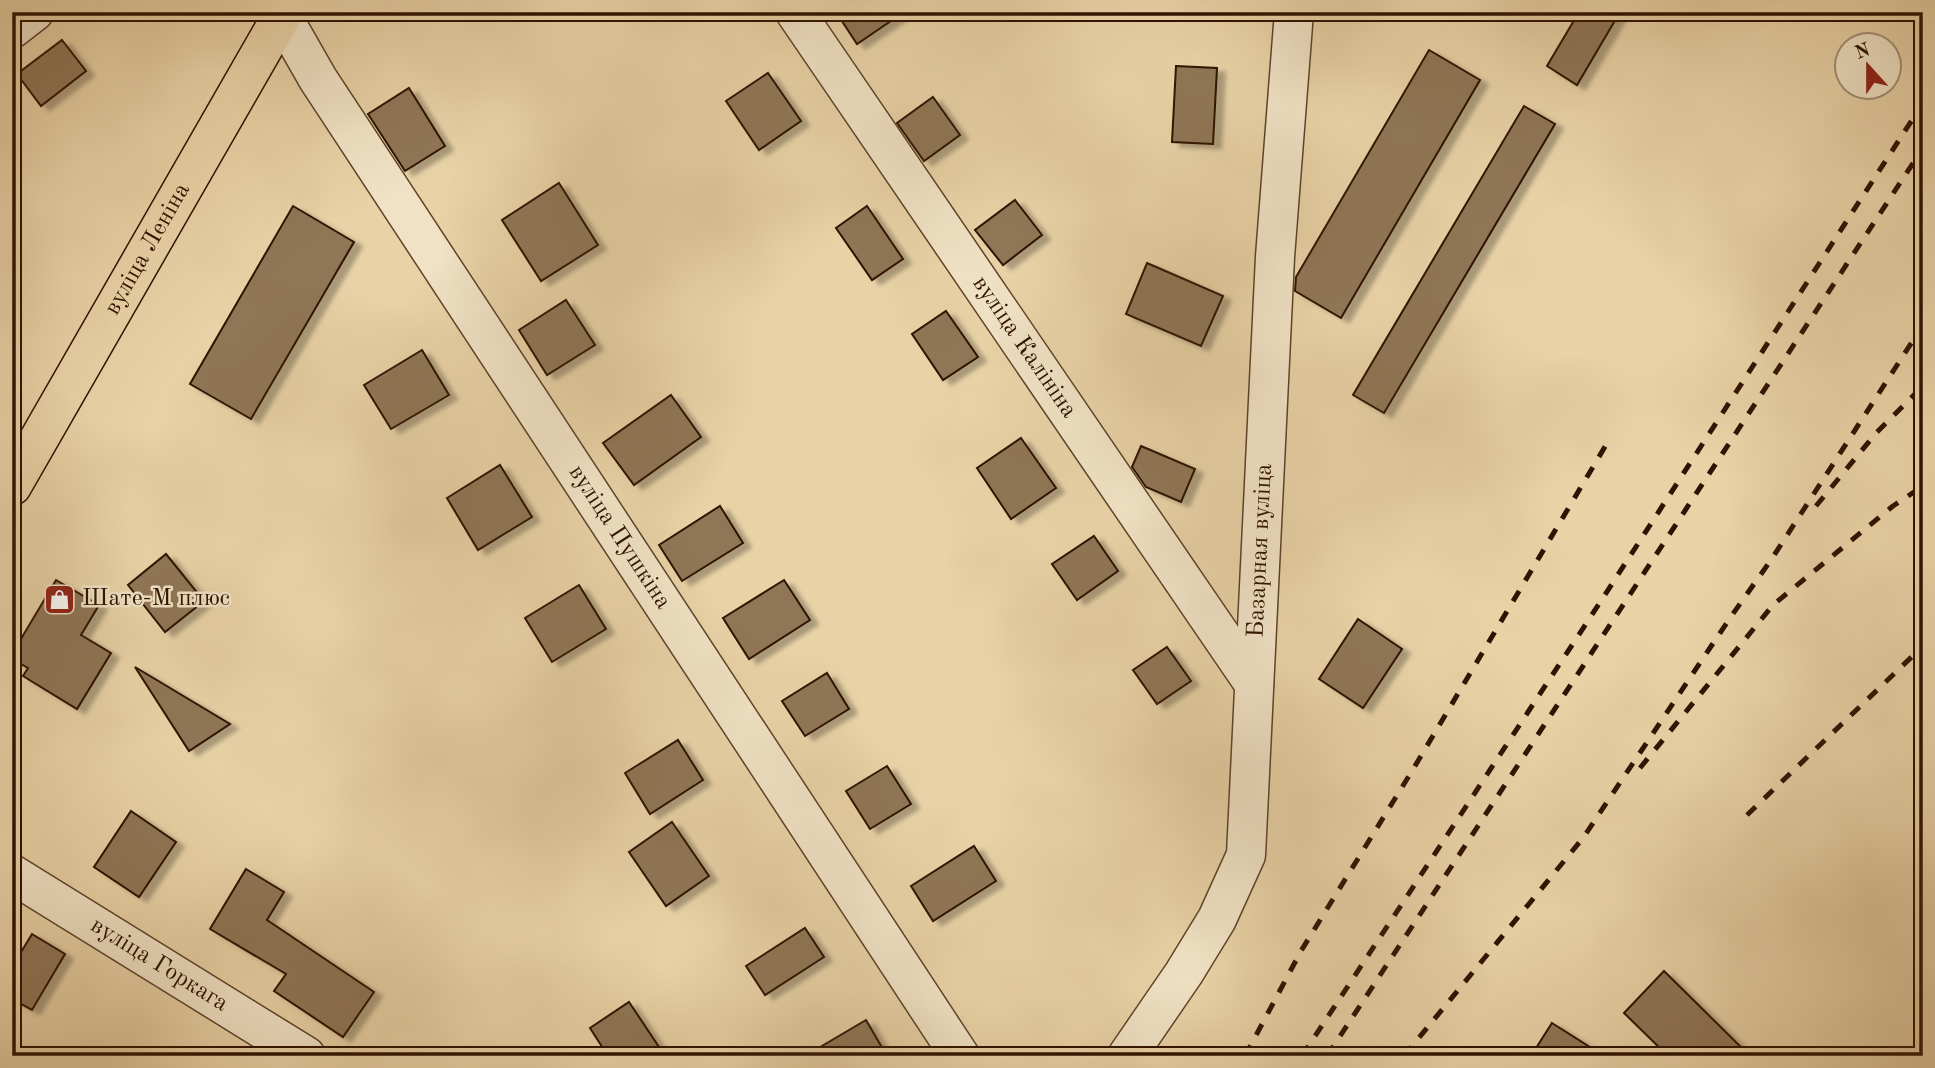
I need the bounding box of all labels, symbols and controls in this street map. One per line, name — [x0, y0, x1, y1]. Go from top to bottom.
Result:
north arrow — [1834, 32, 1904, 102]
text: N — [1853, 41, 1873, 64]
street label: вуліца Леніна — [101, 179, 195, 319]
street label: вуліца Калініна — [967, 272, 1081, 423]
street label: вуліца Пушкіна — [563, 461, 675, 614]
street label: Базарная вуліца — [1245, 463, 1277, 638]
shop icon: Шате-М плюс — [42, 582, 76, 616]
place label: Шате-М плюс — [82, 587, 230, 611]
street label: вуліца Горкага — [86, 914, 232, 1017]

